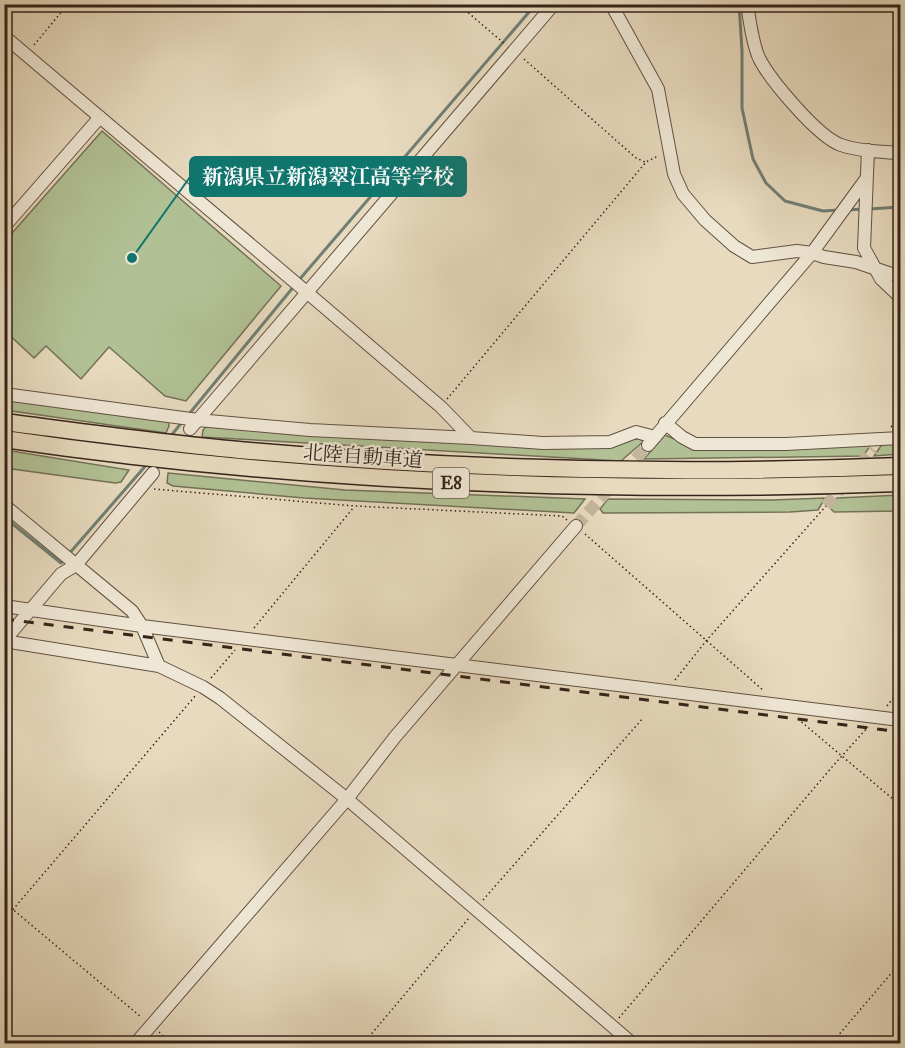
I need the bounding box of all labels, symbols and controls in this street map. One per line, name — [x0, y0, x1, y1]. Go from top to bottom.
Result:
callout: 新潟県立新潟翠江高等学校 — [190, 157, 466, 196]
text: 新潟県立新潟翠江高等学校 — [202, 164, 454, 191]
street label: 北陸自動車道 — [302, 440, 424, 473]
road number: E8 — [433, 468, 469, 498]

